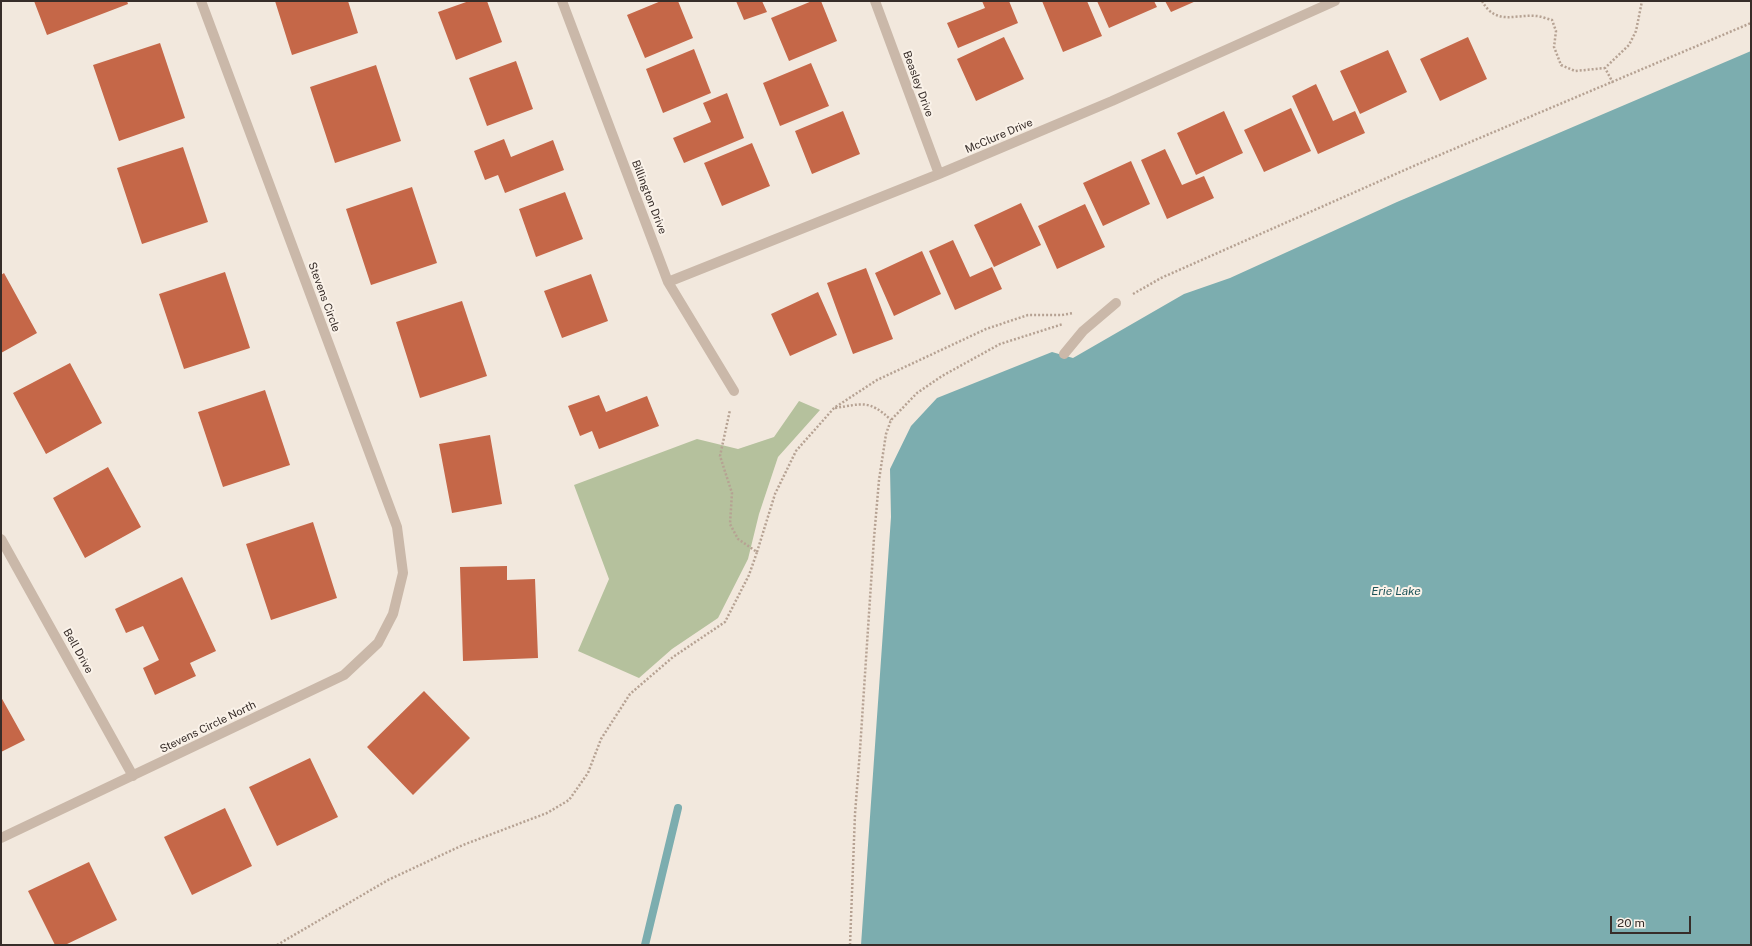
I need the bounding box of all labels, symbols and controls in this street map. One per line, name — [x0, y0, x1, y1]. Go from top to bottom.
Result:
street label: Beasley Drive — [900, 49, 936, 119]
street label: McClure Drive — [963, 116, 1035, 156]
street label: Billington Drive — [629, 158, 669, 236]
street label: Stevens Circle — [305, 260, 343, 334]
water label: Erie Lake — [1371, 584, 1421, 598]
street label: Bell Drive — [60, 626, 96, 676]
street label: Stevens Circle North — [158, 698, 258, 756]
scale bar — [1612, 908, 1693, 934]
text: 20 m — [1617, 916, 1645, 930]

